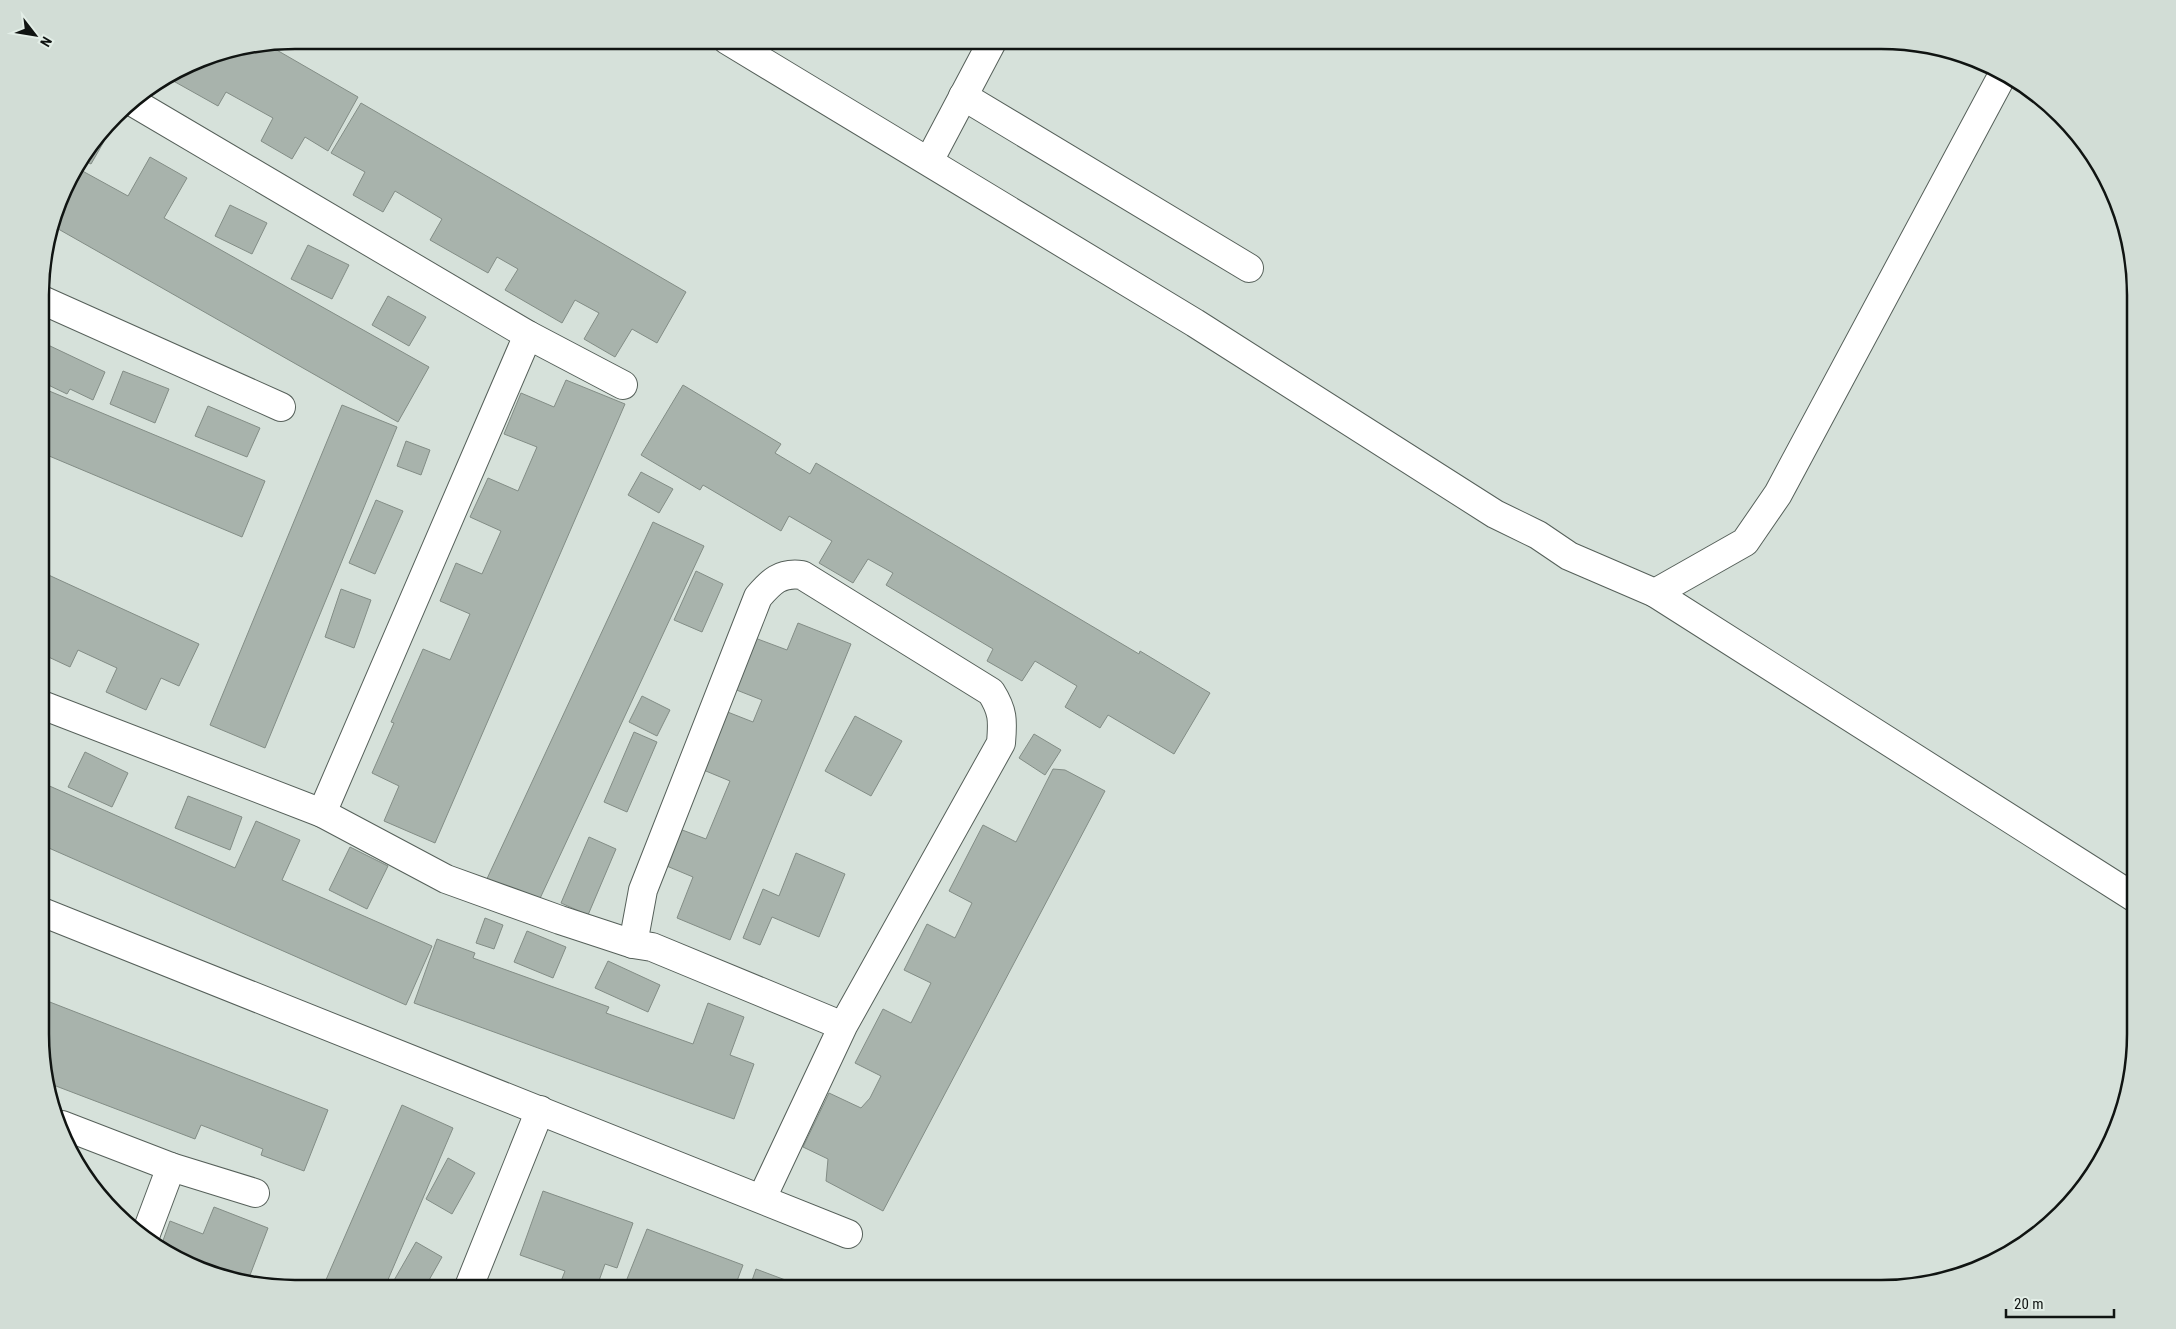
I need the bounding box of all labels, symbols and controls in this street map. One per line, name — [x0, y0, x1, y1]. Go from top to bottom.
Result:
north arrow — [10, 10, 60, 60]
text: N — [37, 34, 55, 49]
scale bar — [2006, 1286, 2114, 1318]
text: 20 m — [2014, 1295, 2044, 1313]

